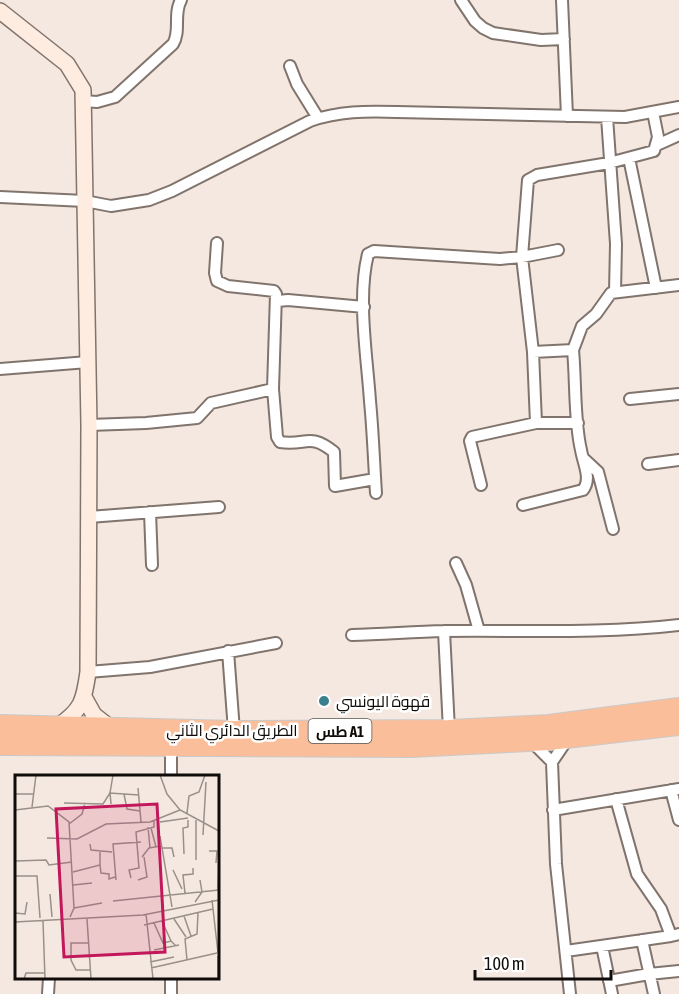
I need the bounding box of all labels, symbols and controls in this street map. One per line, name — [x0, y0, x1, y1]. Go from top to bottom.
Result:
place label: قهوة اليونسي — [336, 692, 430, 714]
marker: قهوة اليونسي — [317, 694, 331, 708]
road number: طس A1 — [308, 719, 372, 743]
street label: الطريق الدائري الثاني — [166, 721, 298, 744]
inset map — [15, 775, 219, 979]
scale bar — [475, 943, 612, 981]
text: 100 m — [484, 953, 525, 974]

